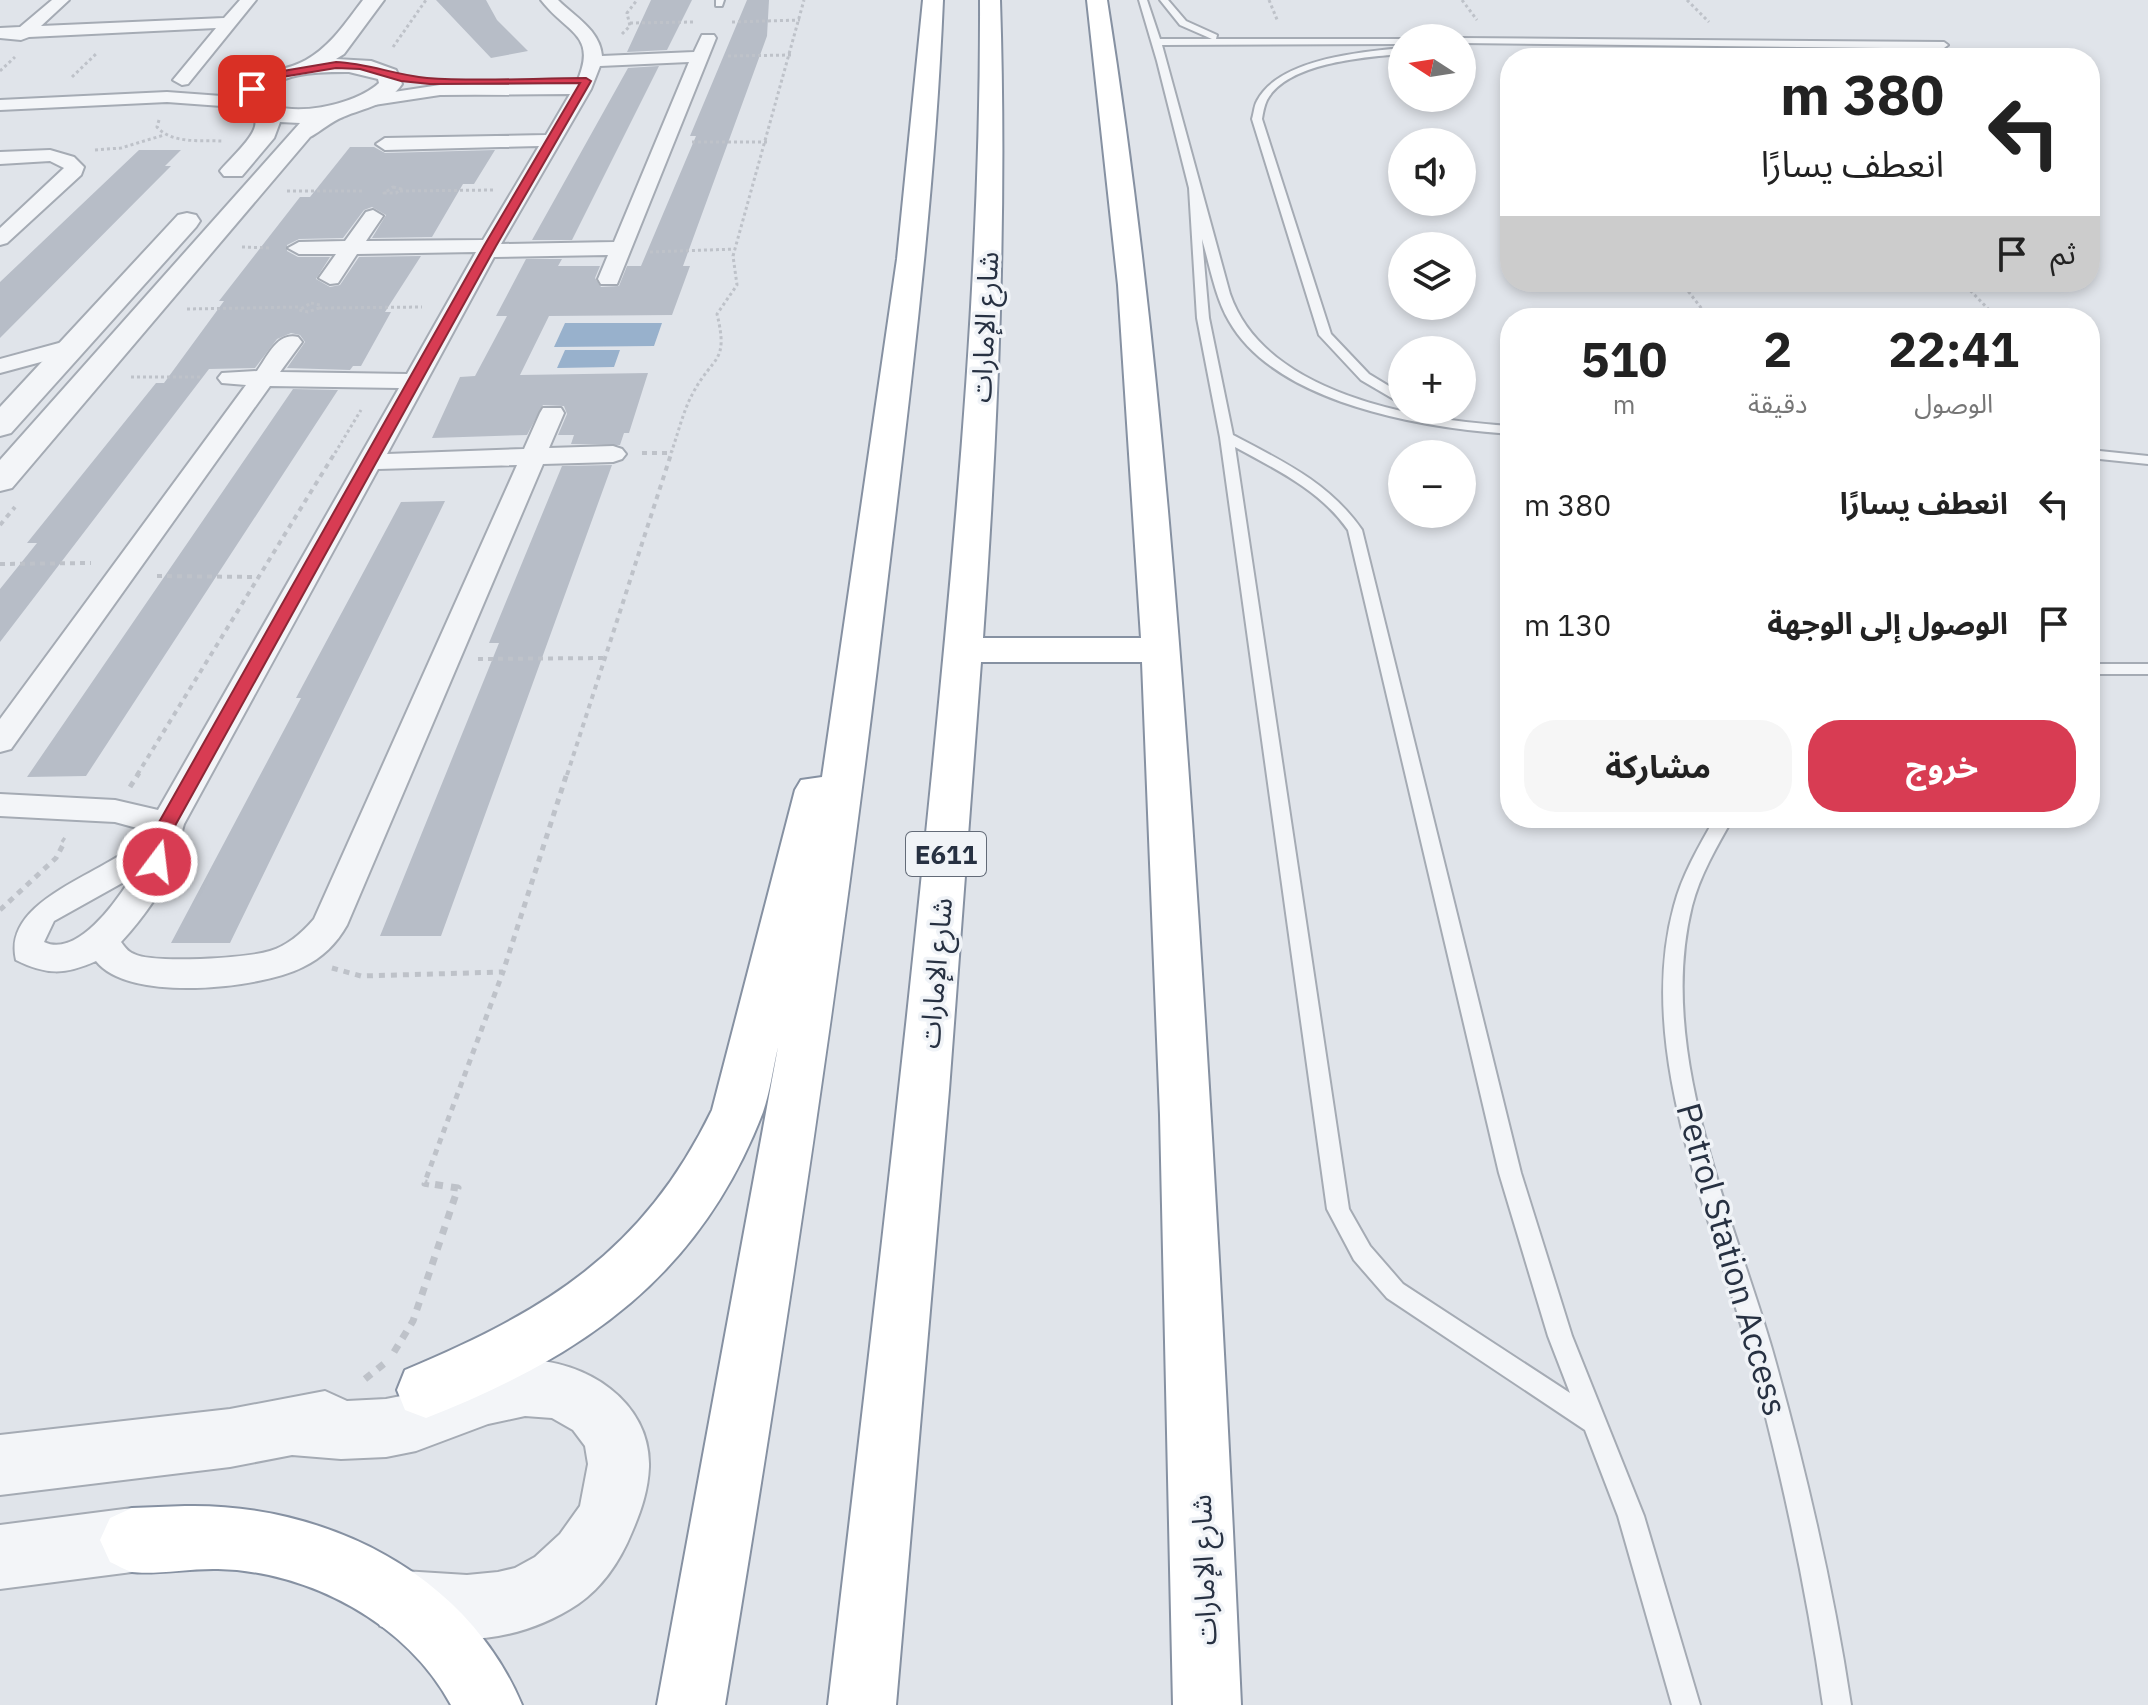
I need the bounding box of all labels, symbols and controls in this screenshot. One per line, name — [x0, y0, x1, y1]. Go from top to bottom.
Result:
north arrow — [1388, 24, 1476, 112]
map controls — [1388, 24, 1476, 528]
pin — [218, 55, 286, 123]
text: 380 m — [1780, 58, 1944, 130]
icon: arrive — [230, 67, 274, 111]
icon: left — [1972, 80, 2076, 184]
button: sound — [1388, 128, 1476, 216]
text: انعطف يسارًا — [1761, 140, 1944, 187]
button: layers — [1388, 232, 1476, 320]
icon: arrive — [1990, 232, 2034, 276]
text: ثم — [2050, 233, 2076, 272]
street label: شارع الإمارات — [962, 251, 1009, 404]
text: 2 — [1763, 318, 1792, 380]
text: 22:41 — [1888, 318, 2019, 380]
text: 510 — [1581, 328, 1667, 390]
button: + — [1388, 336, 1476, 424]
text: دقيقة — [1748, 386, 1807, 420]
text: الوصول — [1914, 386, 1993, 420]
text: m — [1613, 387, 1635, 421]
button: − — [1388, 440, 1476, 528]
icon: left — [2032, 482, 2076, 526]
text: انعطف يسارًا — [1840, 483, 2008, 522]
text: 380 m — [1524, 485, 1611, 524]
icon: arrive — [2032, 602, 2076, 646]
text: الوصول إلى الوجهة — [1767, 603, 2008, 642]
text: 130 m — [1524, 605, 1611, 644]
button: مشاركة — [1524, 720, 1792, 812]
button: خروج — [1808, 720, 2076, 812]
position arrow — [115, 820, 199, 904]
road number: E611 — [906, 832, 986, 876]
street label: شارع الإمارات — [910, 896, 963, 1050]
street label: Petrol Station Access — [1667, 1098, 1799, 1420]
street label: شارع الإمارات — [1182, 1494, 1227, 1646]

